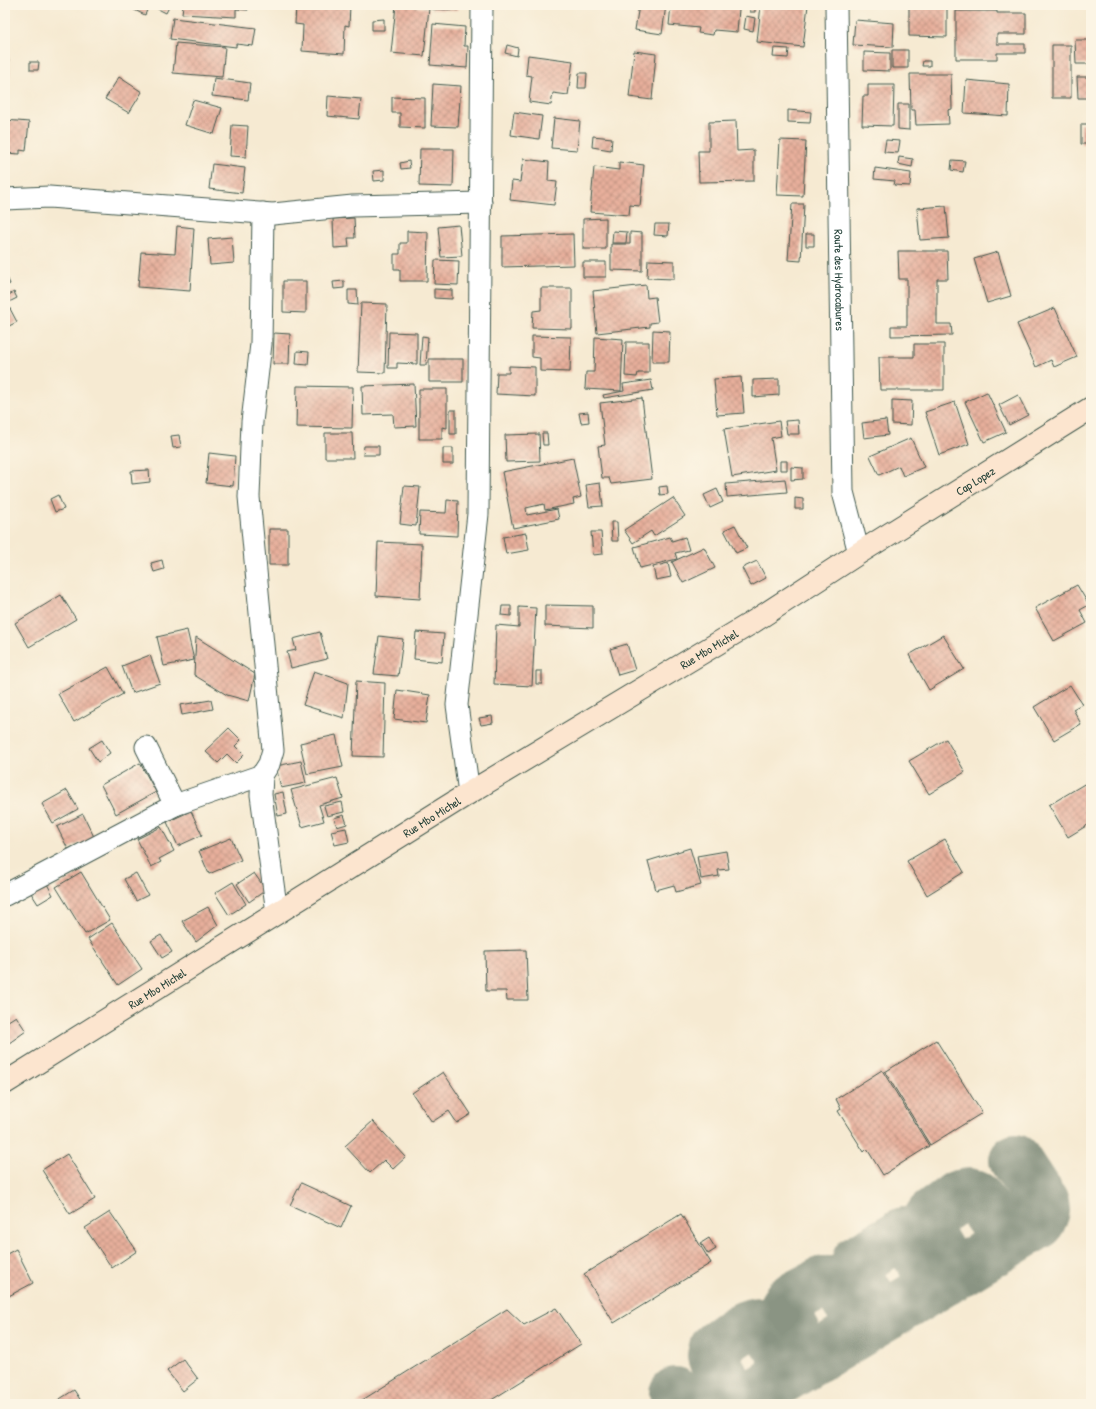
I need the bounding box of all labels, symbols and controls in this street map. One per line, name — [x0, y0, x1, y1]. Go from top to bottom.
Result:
street label: Route des Hydrocabures — [831, 229, 849, 331]
street label: Cap Lopez — [952, 462, 998, 499]
street label: Rue Mbo Michel — [676, 624, 742, 673]
street label: Rue Mbo Michel — [399, 792, 464, 841]
street label: Rue Mbo Michel — [125, 963, 190, 1013]

